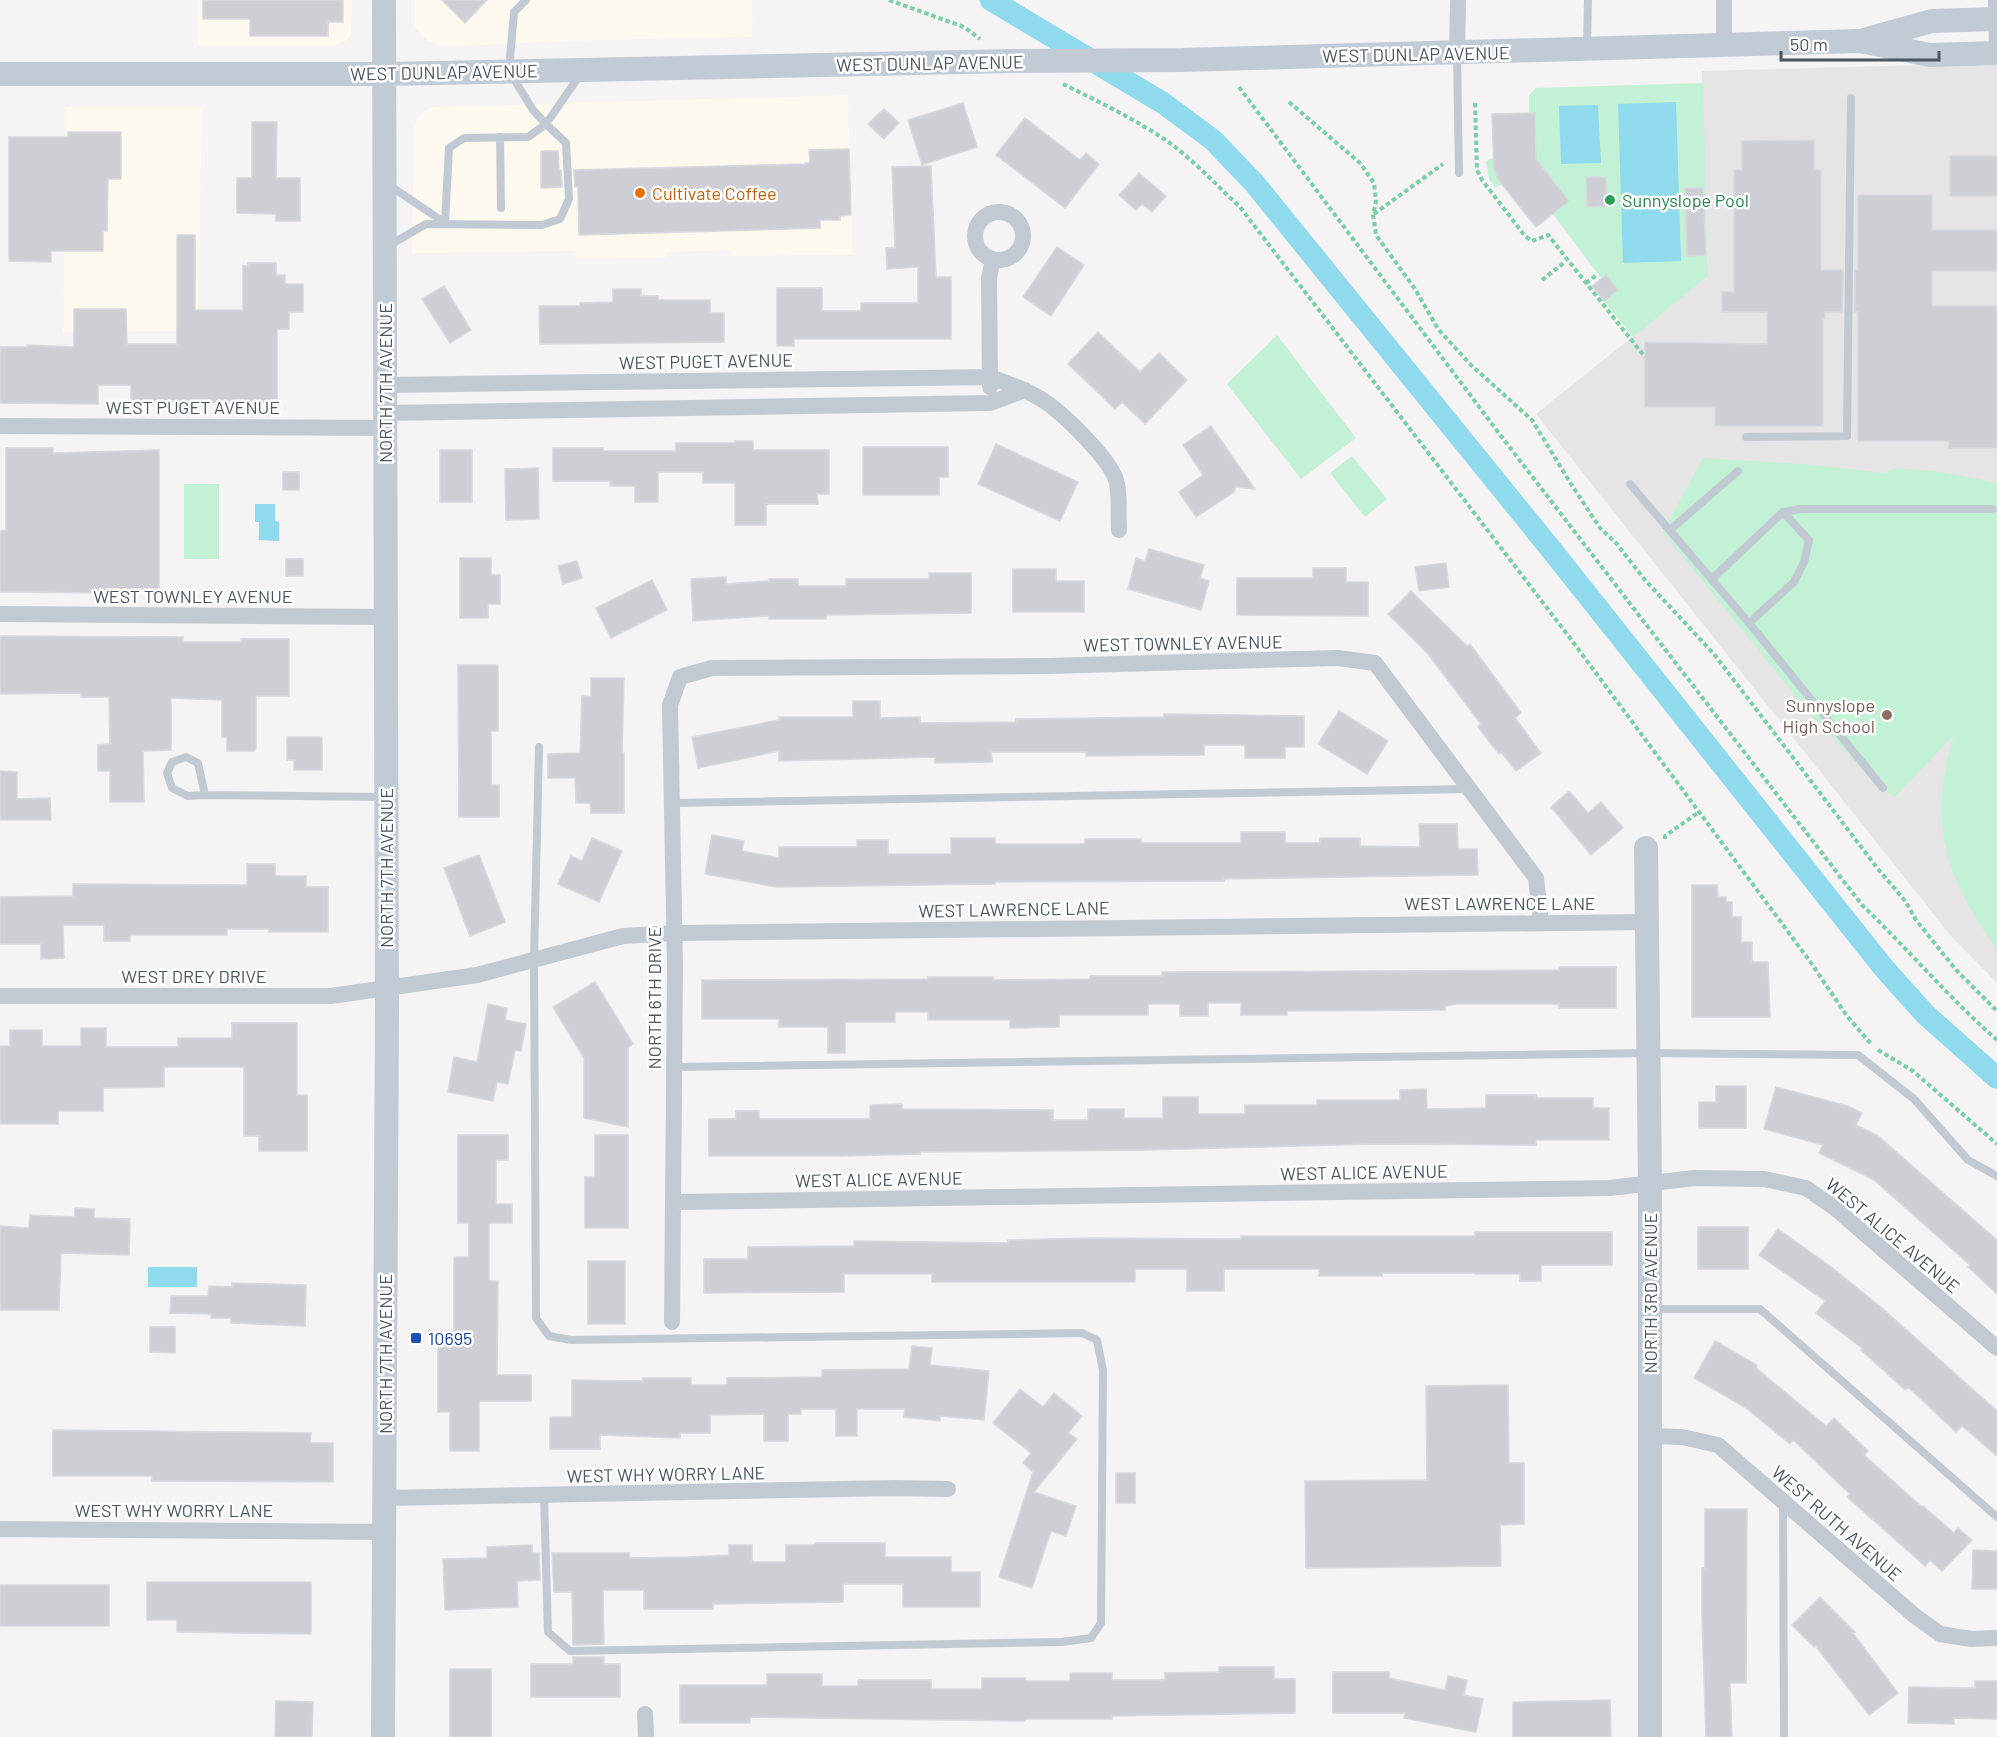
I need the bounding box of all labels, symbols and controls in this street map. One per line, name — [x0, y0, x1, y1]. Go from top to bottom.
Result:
scale bar — [1781, 24, 1938, 62]
text: 50 m — [1790, 33, 1828, 55]
street label: WEST DUNLAP AVENUE — [1322, 41, 1510, 67]
street label: WEST DUNLAP AVENUE — [836, 50, 1024, 76]
street label: WEST DUNLAP AVENUE — [350, 59, 538, 85]
place label: Cultivate Coffee — [652, 182, 777, 204]
marker: Cultivate Coffee — [633, 186, 647, 200]
place label: Sunnyslope Pool — [1622, 189, 1749, 211]
marker: Sunnyslope Pool — [1603, 193, 1617, 207]
street label: NORTH 7TH AVENUE — [374, 303, 396, 463]
street label: WEST PUGET AVENUE — [619, 348, 793, 374]
street label: WEST PUGET AVENUE — [106, 396, 280, 418]
street label: WEST TOWNLEY AVENUE — [93, 585, 293, 607]
street label: WEST TOWNLEY AVENUE — [1083, 630, 1283, 656]
place label: Sunnyslope High School — [1782, 694, 1875, 737]
marker: Sunnyslope High School — [1880, 708, 1894, 722]
street label: NORTH 7TH AVENUE — [375, 788, 397, 948]
street label: WEST LAWRENCE LANE — [1404, 892, 1596, 914]
street label: WEST LAWRENCE LANE — [918, 896, 1110, 922]
street label: NORTH 6TH DRIVE — [643, 927, 665, 1069]
street label: WEST DREY DRIVE — [121, 965, 267, 987]
street label: WEST ALICE AVENUE — [1280, 1160, 1448, 1184]
street label: WEST ALICE AVENUE — [795, 1167, 963, 1191]
street label: WEST ALICE AVENUE — [1822, 1173, 1964, 1297]
street label: NORTH 3RD AVENUE — [1639, 1212, 1661, 1374]
street label: NORTH 7TH AVENUE — [374, 1274, 396, 1434]
place label: 10695 — [428, 1327, 472, 1349]
marker: 10695 — [409, 1331, 423, 1345]
street label: WEST WHY WORRY LANE — [566, 1461, 766, 1487]
street label: WEST RUTH AVENUE — [1768, 1461, 1906, 1585]
street label: WEST WHY WORRY LANE — [75, 1499, 273, 1521]

